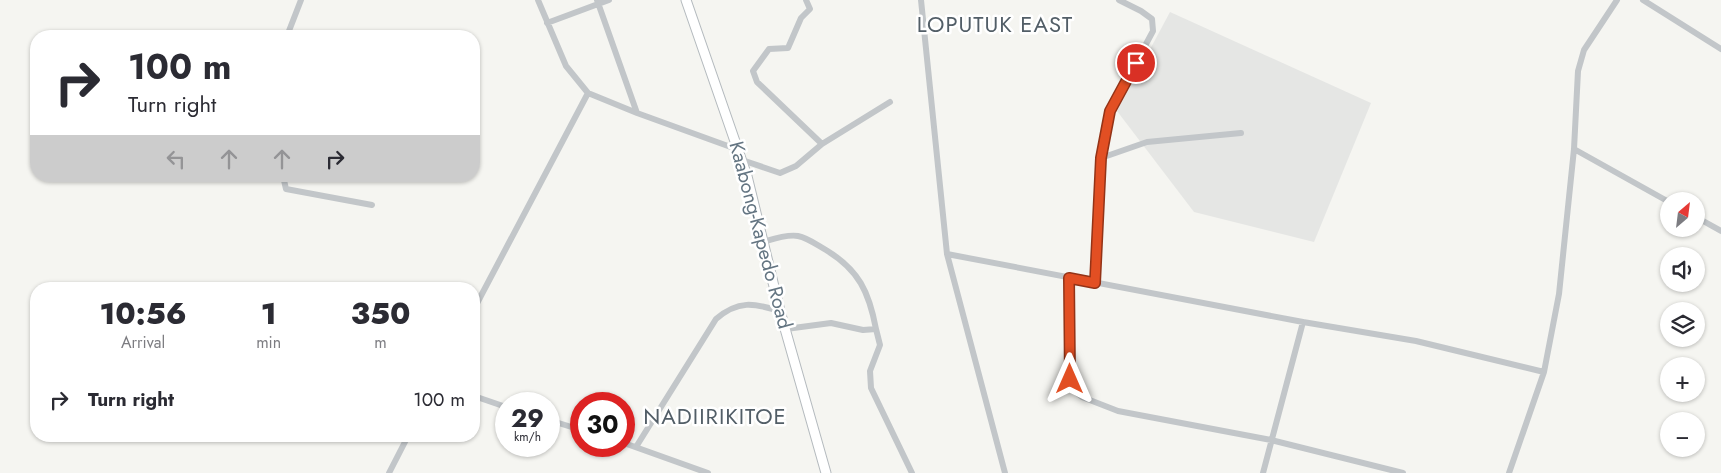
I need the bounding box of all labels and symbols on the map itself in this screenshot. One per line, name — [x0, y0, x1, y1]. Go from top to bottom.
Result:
district label: LOPUTUK EAST — [917, 8, 1073, 40]
pin — [1115, 42, 1157, 84]
street label: Kaabong-Kapedo Road — [722, 138, 800, 332]
north arrow — [1660, 192, 1705, 238]
position arrow — [1043, 352, 1095, 404]
speed limit sign: 30 — [570, 392, 635, 457]
district label: NADIIRIKITOE — [643, 400, 787, 432]

